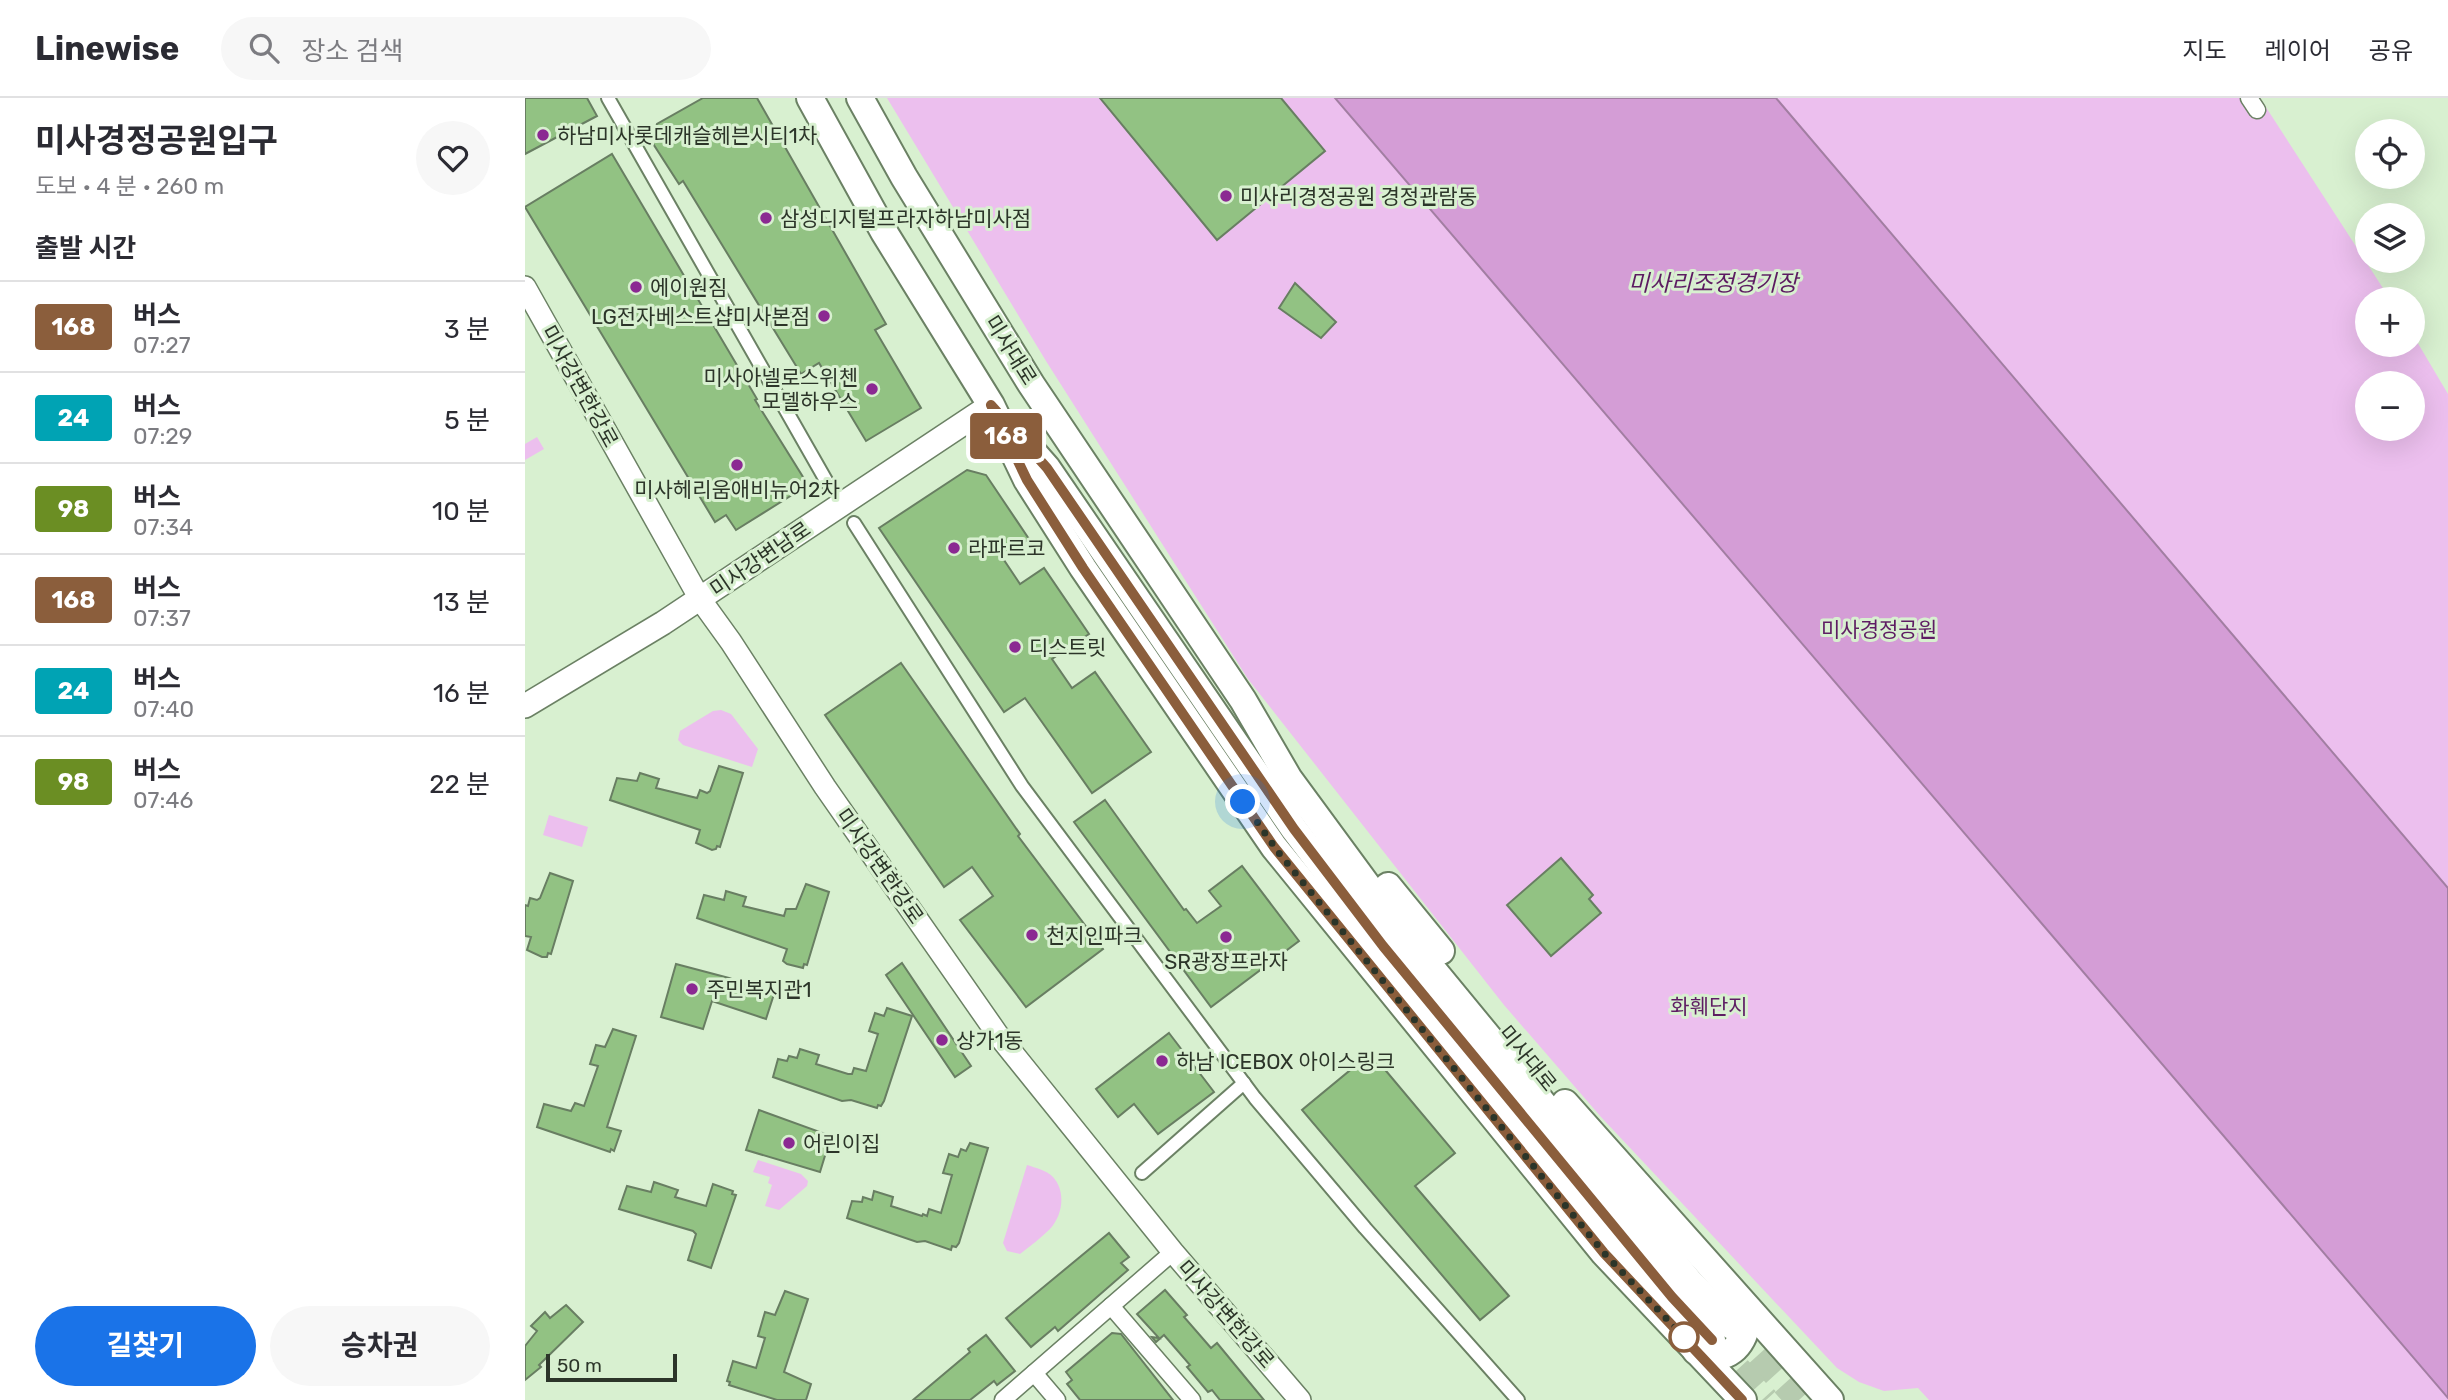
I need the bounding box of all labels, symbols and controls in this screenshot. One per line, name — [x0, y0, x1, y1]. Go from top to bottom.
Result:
search box — [221, 17, 711, 80]
text: Linewise — [35, 29, 179, 68]
icon: search — [245, 29, 283, 67]
text: 장소 검색 — [301, 36, 403, 67]
text: 지도 — [2182, 37, 2227, 65]
text: 레이어 — [2265, 37, 2331, 65]
text: 공유 — [2369, 37, 2413, 65]
map controls — [2355, 119, 2425, 441]
button: locate — [2355, 119, 2425, 189]
text: 미사경정공원입구 — [35, 121, 278, 160]
button: heart — [416, 121, 490, 195]
place label: 하남미사롯데캐슬헤븐시티1차 — [557, 123, 817, 148]
marker: 하남미사롯데캐슬헤븐시티1차 — [535, 127, 551, 143]
text: 도보 · 4 분 · 260 m — [35, 172, 224, 200]
place label: 미사리경정공원 경정관람동 — [1240, 184, 1477, 209]
marker: 미사리경정공원 경정관람동 — [1218, 188, 1234, 204]
button: layers — [2355, 203, 2425, 273]
place label: 삼성디지털프라자하남미사점 — [780, 206, 1031, 231]
marker: 삼성디지털프라자하남미사점 — [758, 210, 774, 226]
text: 출발 시간 — [35, 233, 136, 264]
water label: 미사리조정경기장 — [1628, 269, 1800, 297]
place label: 에이원짐 — [650, 275, 727, 300]
marker: 에이원짐 — [628, 279, 644, 295]
button: + — [2355, 287, 2425, 357]
text: 버스 — [133, 300, 181, 331]
place label: LG전자베스트샵미사본점 — [591, 304, 810, 329]
marker: LG전자베스트샵미사본점 — [816, 308, 832, 324]
street label: 미사대로 — [980, 311, 1042, 389]
text: 168 — [52, 313, 95, 341]
text: 3 분 — [444, 314, 490, 345]
street label: 미사강변한강로 — [536, 321, 624, 451]
text: 07:27 — [133, 331, 191, 359]
place label: 미사아넬로스위첸 모델하우스 — [703, 365, 858, 414]
button: − — [2355, 371, 2425, 441]
marker: 미사아넬로스위첸 모델하우스 — [864, 381, 880, 397]
text: 버스 — [133, 391, 181, 422]
text: 24 — [58, 404, 89, 432]
text: 5 분 — [444, 405, 490, 436]
line badge: 168 — [966, 413, 1046, 459]
text: 07:29 — [133, 422, 192, 450]
text: 168 — [984, 422, 1028, 450]
marker: 미사헤리움애비뉴어2차 — [729, 457, 745, 473]
place label: 미사헤리움애비뉴어2차 — [634, 477, 840, 502]
text: 버스 — [133, 482, 181, 513]
text: 98 — [58, 495, 89, 523]
text: 10 분 — [432, 496, 490, 527]
text: 07:34 — [133, 513, 193, 541]
street label: 미사강변남로 — [705, 516, 815, 602]
place label: 라파르코 — [968, 536, 1045, 561]
marker: 라파르코 — [946, 540, 962, 556]
text: 버스 — [133, 573, 181, 604]
text: 168 — [52, 586, 95, 614]
text: 13 분 — [433, 587, 490, 618]
text: 07:37 — [133, 604, 191, 632]
park label: 미사경정공원 — [1821, 617, 1937, 642]
place label: 디스트릿 — [1029, 635, 1106, 660]
marker: 디스트릿 — [1007, 639, 1023, 655]
text: 버스 — [133, 664, 181, 695]
text: 24 — [58, 677, 89, 705]
text: 16 분 — [433, 678, 490, 709]
text: 07:40 — [133, 695, 194, 723]
text: 버스 — [133, 755, 181, 786]
text: 98 — [58, 768, 89, 796]
text: 22 분 — [429, 769, 490, 800]
your location — [1225, 784, 1260, 819]
text: 07:46 — [133, 786, 193, 814]
street label: 미사강변한강로 — [831, 803, 929, 929]
place label: 천지인파크 — [1046, 923, 1143, 948]
marker: 천지인파크 — [1024, 927, 1040, 943]
marker: SR광장프라자 — [1218, 929, 1234, 945]
place label: SR광장프라자 — [1164, 949, 1288, 974]
place label: 주민복지관1 — [706, 977, 812, 1002]
marker: 주민복지관1 — [684, 981, 700, 997]
park label: 화훼단지 — [1670, 994, 1748, 1019]
street label: 미사대로 — [1494, 1020, 1562, 1096]
place label: 상가1동 — [956, 1028, 1023, 1053]
marker: 상가1동 — [934, 1032, 950, 1048]
place label: 하남 ICEBOX 아이스링크 — [1176, 1049, 1395, 1074]
marker: 하남 ICEBOX 아이스링크 — [1154, 1053, 1170, 1069]
place label: 어린이집 — [803, 1131, 880, 1156]
marker: 어린이집 — [781, 1135, 797, 1151]
street label: 미사강변한강로 — [1172, 1255, 1280, 1373]
button: 길찾기 — [35, 1306, 256, 1386]
button: 승차권 — [270, 1306, 490, 1386]
unlabelled marker — [1669, 1322, 1699, 1352]
scale bar — [546, 1351, 677, 1383]
text: 50 m — [557, 1354, 602, 1377]

